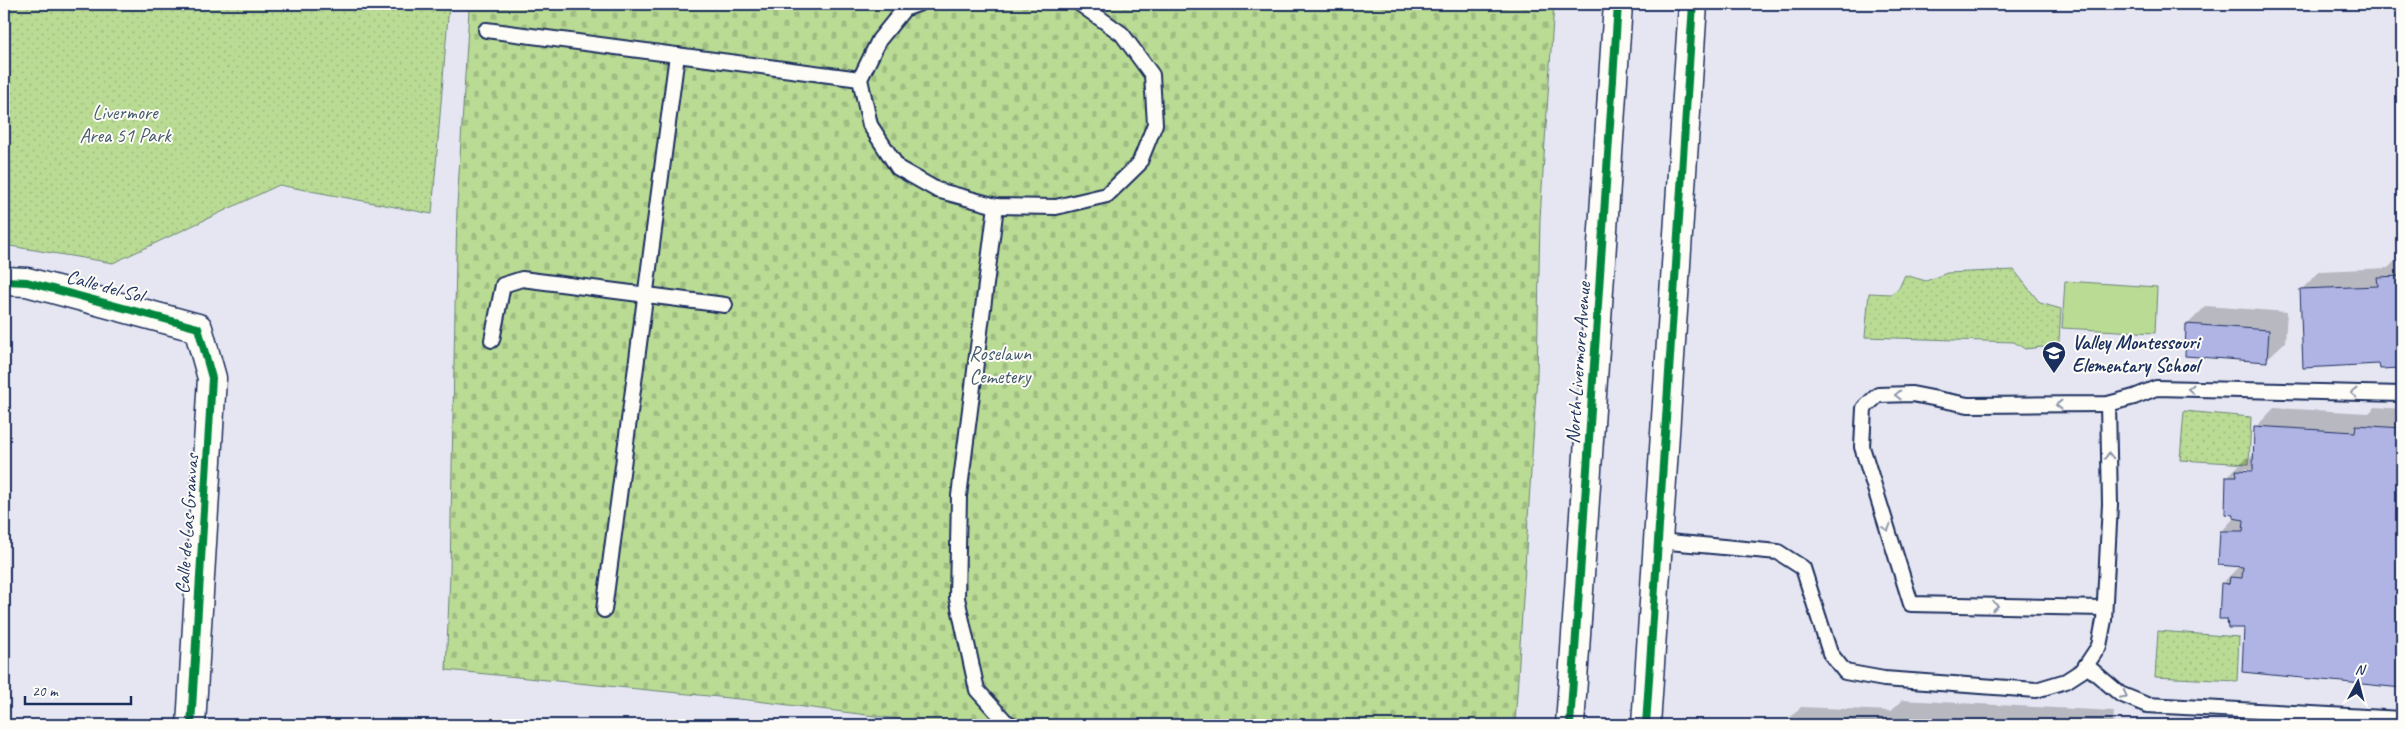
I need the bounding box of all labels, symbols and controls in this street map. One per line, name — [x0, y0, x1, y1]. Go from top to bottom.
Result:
park label: Livermore Area 51 Park — [80, 100, 172, 148]
street label: Calle del Sol — [64, 264, 150, 309]
street label: North Livermore Avenue — [1560, 280, 1596, 445]
place label: Valley Montessouri Elementary School — [2072, 330, 2202, 378]
school or university icon: Valley Montessouri Elementary School — [2041, 340, 2067, 374]
park label: Roselawn Cemetery — [969, 341, 1033, 389]
one-way arrow — [2187, 383, 2195, 394]
one-way arrow — [2349, 387, 2357, 398]
one-way arrow — [1893, 390, 1901, 400]
one-way arrow — [2055, 399, 2063, 410]
street label: Calle de Las Granvas — [170, 451, 205, 595]
one-way arrow — [2104, 451, 2114, 459]
one-way arrow — [1882, 524, 1892, 532]
one-way arrow — [1991, 600, 1999, 611]
north arrow — [2334, 656, 2384, 706]
text: N — [2354, 661, 2367, 679]
scale bar — [25, 674, 131, 706]
text: 20 m — [32, 682, 59, 701]
one-way arrow — [2119, 689, 2128, 699]

